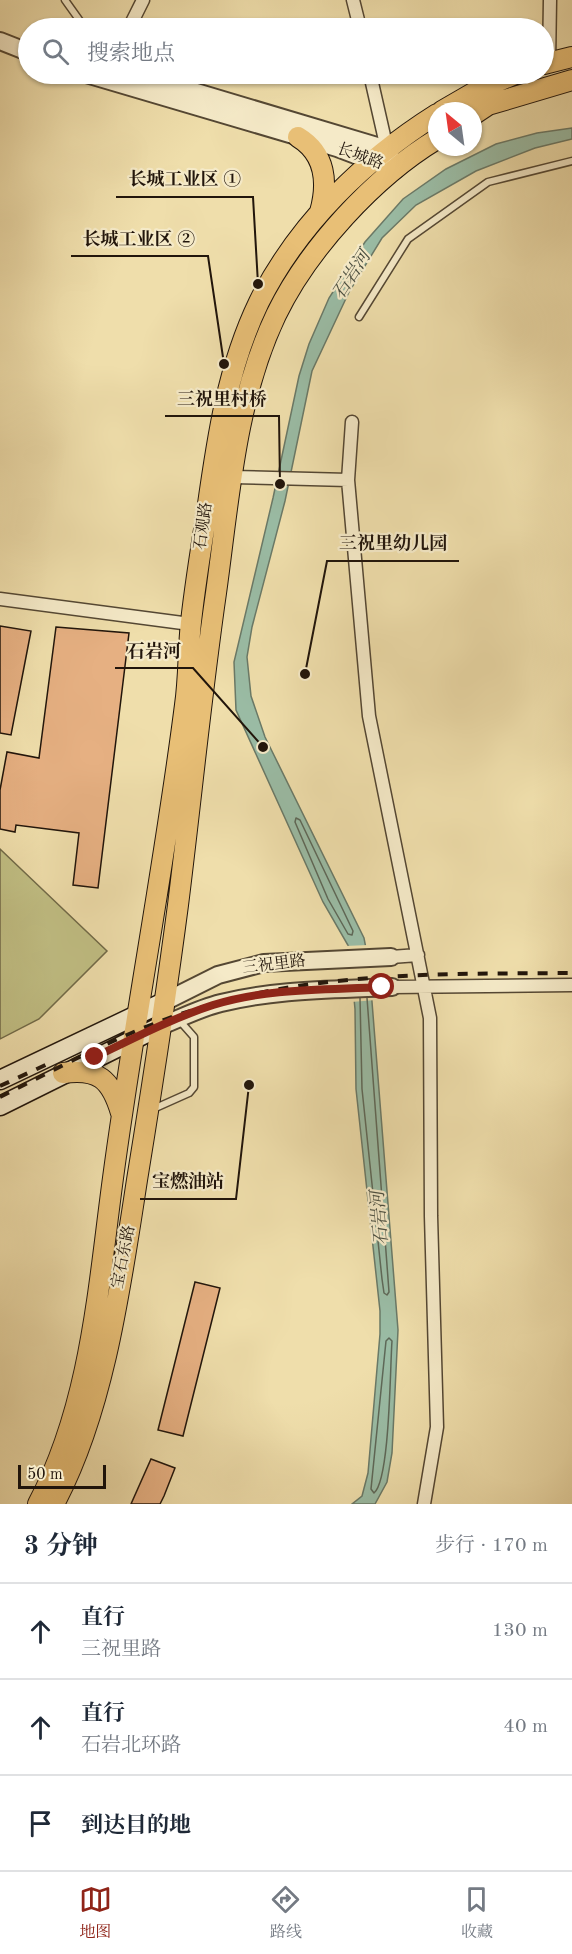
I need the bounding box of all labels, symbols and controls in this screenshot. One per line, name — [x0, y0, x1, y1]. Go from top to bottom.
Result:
search box — [18, 18, 554, 84]
icon: search — [39, 35, 72, 68]
text: 搜索地点 — [87, 43, 175, 65]
north arrow — [428, 102, 482, 156]
street label: 长城路 — [335, 139, 386, 173]
callout: 长城工业区 ① — [116, 161, 253, 197]
text: 长城工业区 ① — [128, 169, 242, 189]
callout: 长城工业区 ② — [71, 220, 208, 256]
text: 长城工业区 ② — [82, 229, 196, 249]
water label: 石岩河 — [328, 244, 376, 303]
callout: 三祝里村桥 — [165, 380, 279, 416]
text: 三祝里村桥 — [177, 389, 267, 409]
street label: 石观路 — [191, 501, 215, 551]
callout: 三祝里幼儿园 — [327, 525, 459, 561]
text: 三祝里幼儿园 — [339, 533, 447, 553]
callout: 石岩河 — [115, 632, 193, 668]
text: 石岩河 — [127, 641, 181, 661]
street label: 三祝里路 — [241, 951, 307, 977]
route start — [368, 973, 394, 999]
route end — [81, 1043, 107, 1069]
callout: 宝燃油站 — [140, 1163, 236, 1199]
text: 宝燃油站 — [152, 1171, 224, 1191]
water label: 石岩河 — [366, 1187, 391, 1246]
street label: 宝石东路 — [108, 1224, 138, 1290]
scale bar — [18, 1462, 106, 1490]
text: 50 m — [27, 1467, 63, 1483]
text: 3 分钟 — [24, 1534, 98, 1560]
text: 步行 · 170 m — [435, 1536, 548, 1556]
text: 直行 — [81, 1607, 125, 1629]
icon: ahead — [24, 1615, 57, 1648]
text: 130 m — [492, 1621, 548, 1641]
text: 三祝里路 — [81, 1640, 161, 1660]
text: 直行 — [81, 1703, 125, 1725]
icon: ahead — [24, 1711, 57, 1744]
text: 40 m — [503, 1717, 548, 1737]
text: 石岩北环路 — [81, 1736, 181, 1756]
icon: arrive — [24, 1807, 57, 1840]
text: 到达目的地 — [81, 1815, 191, 1837]
tab: 地图 — [79, 1883, 112, 1943]
tab: 路线 — [269, 1883, 302, 1943]
tab: 收藏 — [460, 1883, 493, 1943]

